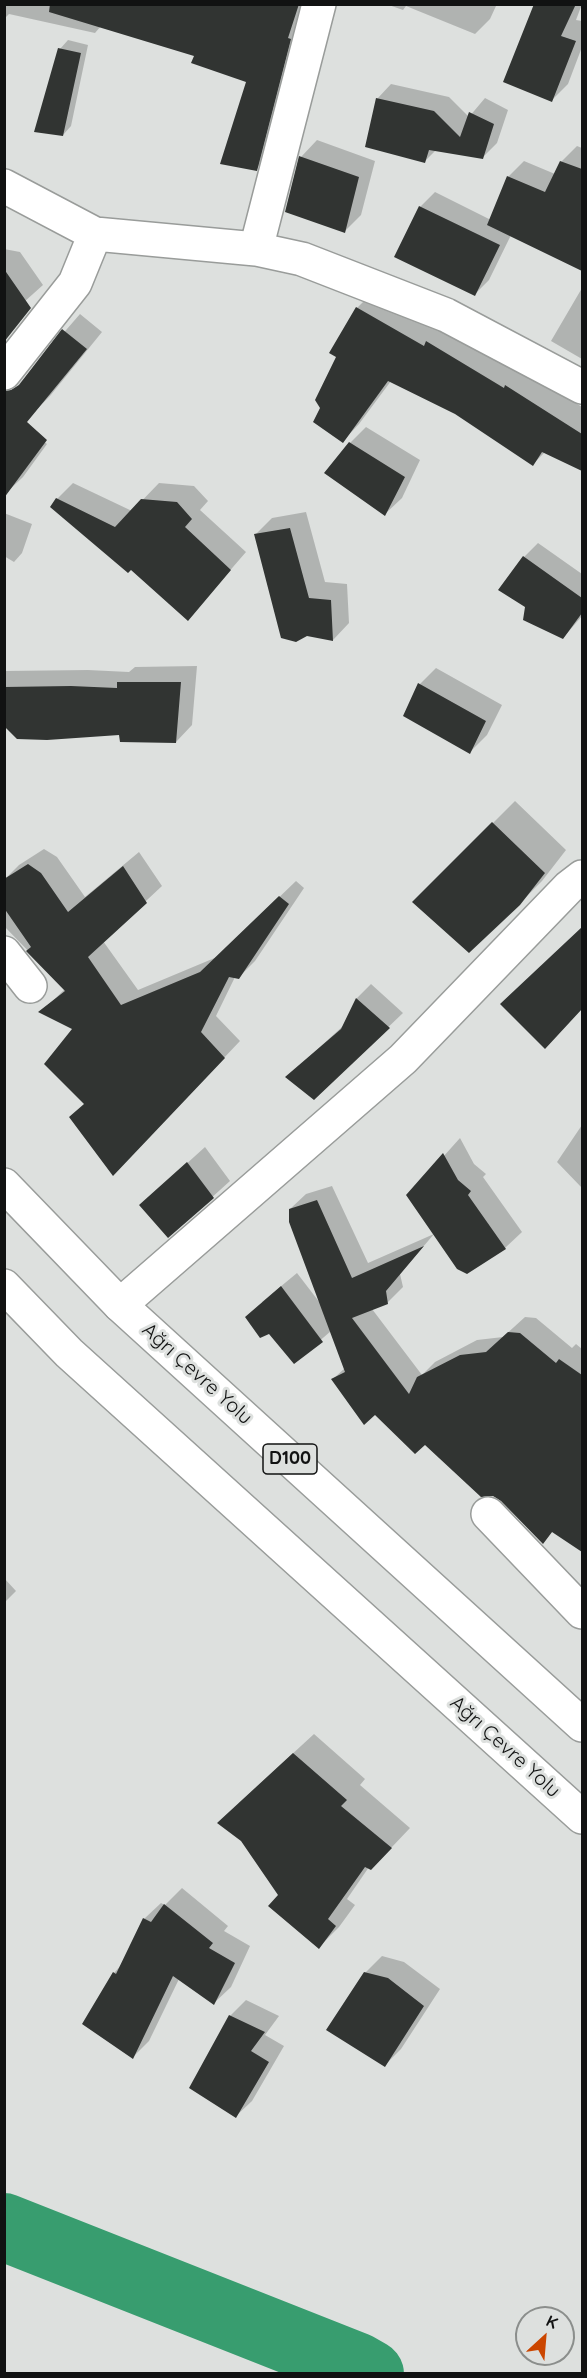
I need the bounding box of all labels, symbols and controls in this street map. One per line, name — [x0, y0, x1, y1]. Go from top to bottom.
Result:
street label: Ağrı Çevre Yolu — [137, 1318, 257, 1430]
road number: D100 — [263, 1444, 317, 1474]
street label: Ağrı Çevre Yolu — [445, 1691, 565, 1803]
north arrow — [515, 2306, 575, 2366]
text: K — [543, 2310, 561, 2333]

